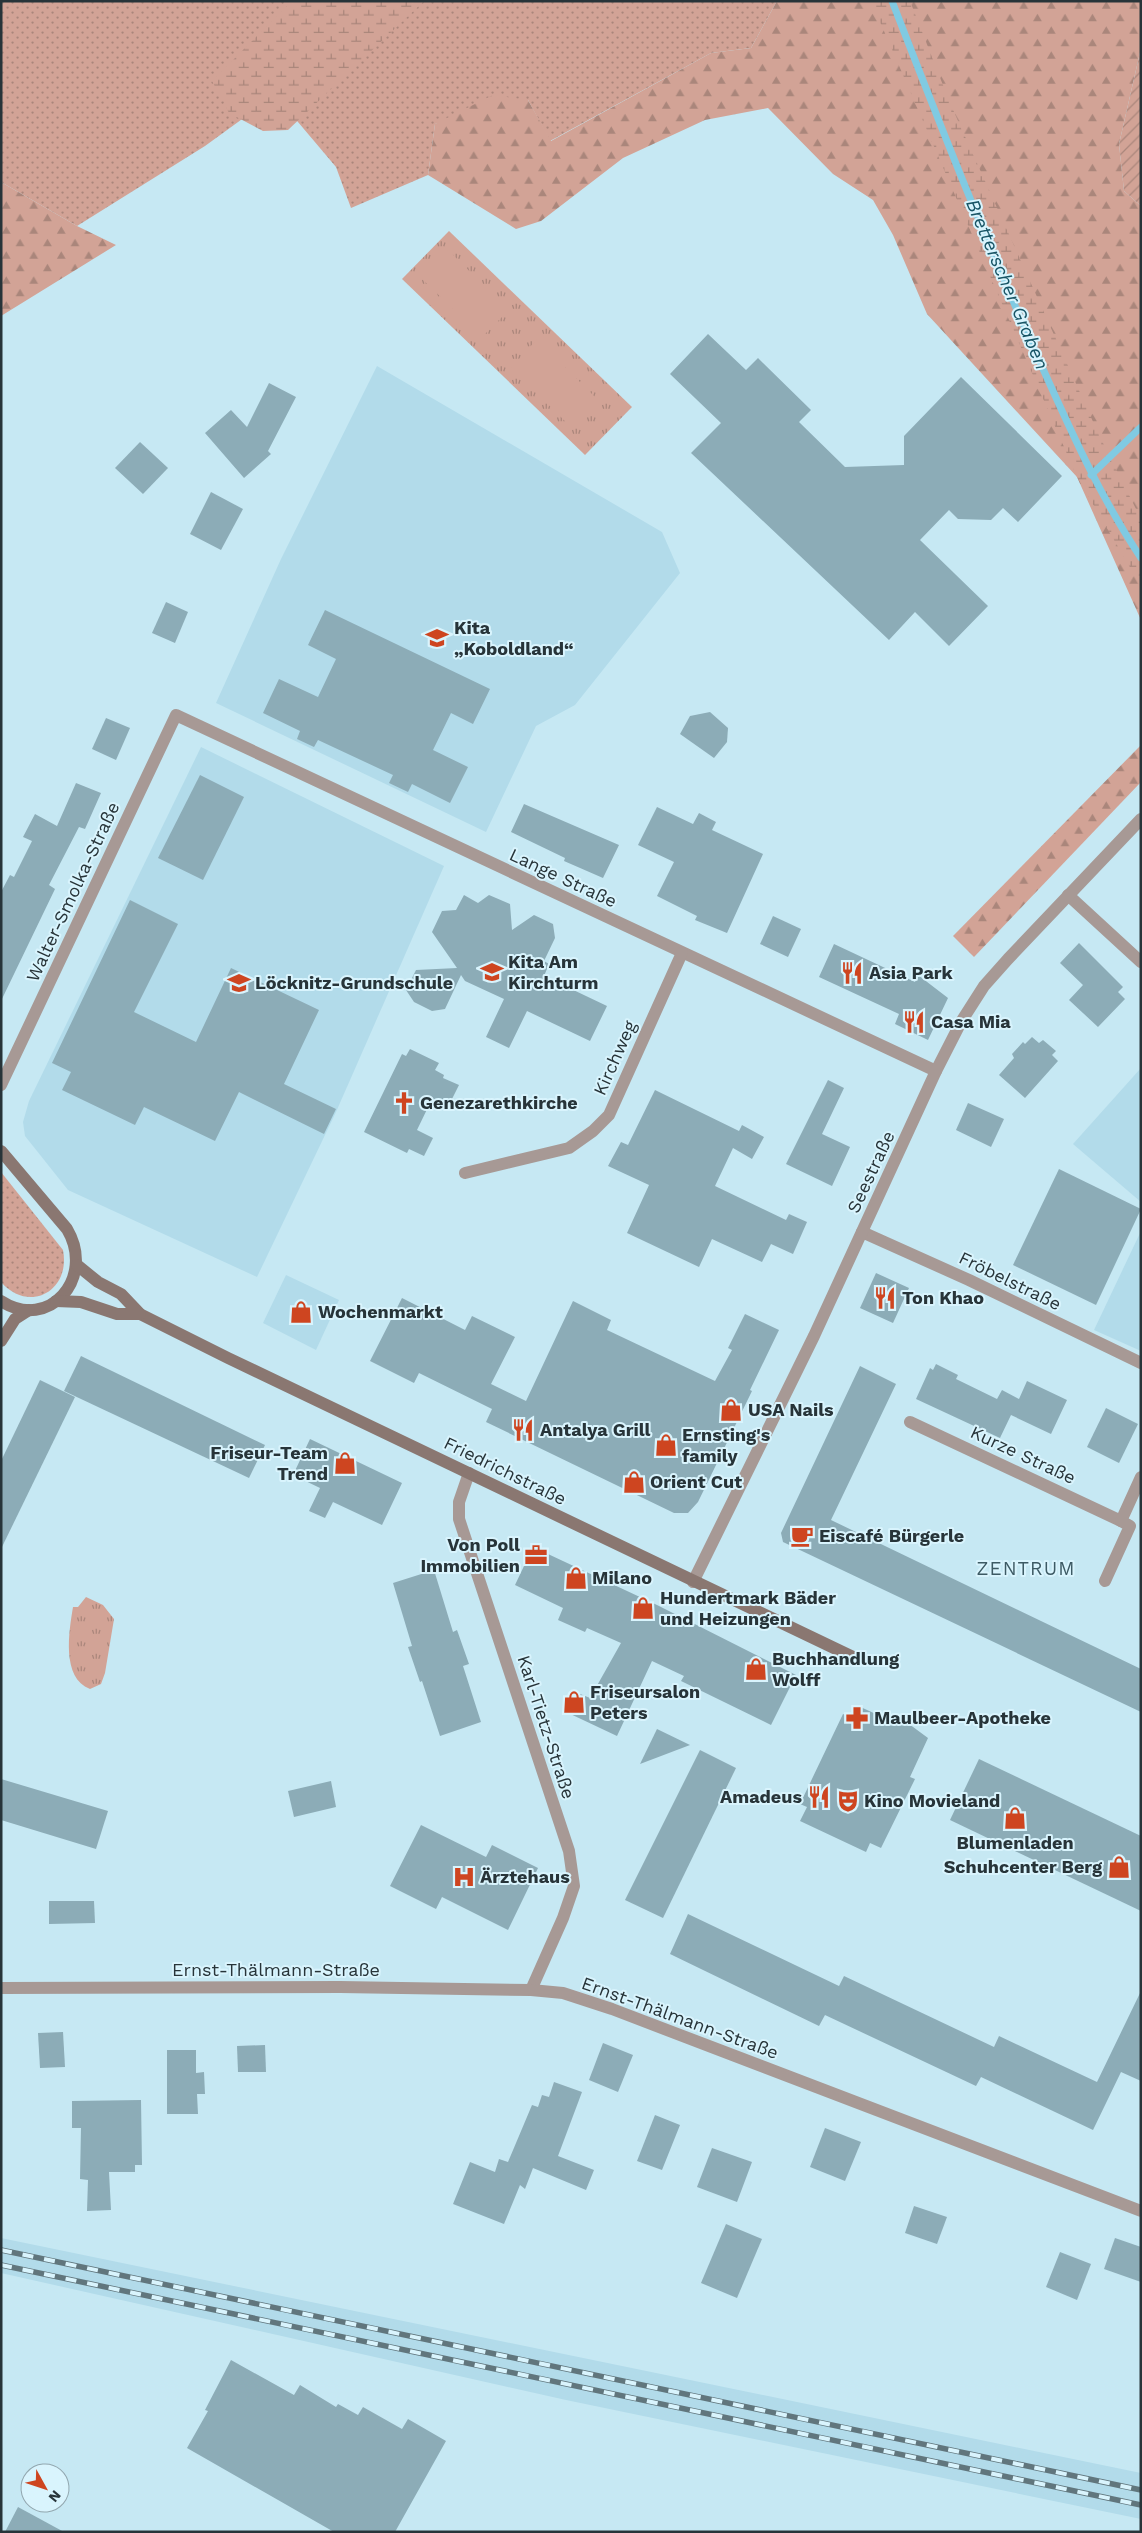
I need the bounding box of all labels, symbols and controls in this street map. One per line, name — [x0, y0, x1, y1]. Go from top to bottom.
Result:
water label: Bretterscher Graben — [961, 196, 1054, 373]
place label: Kita „Koboldland“ — [454, 617, 574, 659]
school or university icon: Kita „Koboldland“ — [424, 625, 450, 651]
street label: Walter-Smolka-Straße — [22, 799, 123, 985]
street label: Lange Straße — [506, 844, 620, 912]
place label: Kita Am Kirchturm — [508, 951, 598, 993]
school or university icon: Kita Am Kirchturm — [479, 959, 505, 985]
restaurant icon: Asia Park — [839, 960, 865, 986]
place label: Asia Park — [869, 962, 954, 983]
school or university icon: Löcknitz-Grundschule — [226, 970, 252, 996]
place label: Löcknitz-Grundschule — [255, 972, 453, 993]
restaurant icon: Casa Mia — [901, 1009, 927, 1035]
place label: Casa Mia — [931, 1011, 1011, 1032]
street label: Kirchweg — [589, 1017, 640, 1098]
church icon: Genezarethkirche — [391, 1090, 417, 1116]
place label: Genezarethkirche — [420, 1092, 578, 1113]
street label: Seestraße — [842, 1127, 899, 1216]
street label: Fröbelstraße — [956, 1247, 1065, 1314]
restaurant icon: Ton Khao — [872, 1285, 898, 1311]
place label: Ton Khao — [902, 1287, 984, 1308]
shop icon: Wochenmarkt — [288, 1299, 314, 1325]
place label: Wochenmarkt — [318, 1301, 443, 1322]
shop icon: USA Nails — [718, 1397, 744, 1423]
place label: USA Nails — [748, 1399, 834, 1420]
restaurant icon: Antalya Grill — [510, 1417, 536, 1443]
place label: Antalya Grill — [540, 1419, 651, 1440]
street label: Kurze Straße — [967, 1421, 1079, 1488]
place label: Ernsting's family — [682, 1424, 771, 1466]
street label: Friedrichstraße — [441, 1432, 570, 1509]
shop icon: Ernsting's family — [653, 1432, 679, 1458]
place label: Friseur-Team Trend — [210, 1442, 328, 1484]
shop icon: Friseur-Team Trend — [332, 1450, 358, 1476]
shop icon: Orient Cut — [621, 1469, 647, 1495]
place label: Orient Cut — [650, 1471, 742, 1492]
cafe icon: Eiscafé Bürgerle — [789, 1523, 815, 1549]
place label: Eiscafé Bürgerle — [819, 1525, 964, 1546]
place label: Von Poll Immobilien — [420, 1534, 520, 1576]
office icon: Von Poll Immobilien — [523, 1542, 549, 1568]
district label: ZENTRUM — [977, 1557, 1075, 1580]
shop icon: Milano — [563, 1565, 589, 1591]
place label: Milano — [592, 1567, 652, 1588]
place label: Hundertmark Bäder und Heizungen — [660, 1587, 836, 1629]
shop icon: Hundertmark Bäder und Heizungen — [630, 1595, 656, 1621]
place label: Buchhandlung Wolff — [772, 1648, 900, 1690]
street label: Karl-Tietz-Straße — [513, 1652, 580, 1801]
shop icon: Buchhandlung Wolff — [743, 1656, 769, 1682]
place label: Friseursalon Peters — [590, 1681, 700, 1723]
shop icon: Friseursalon Peters — [561, 1689, 587, 1715]
pharmacy icon: Maulbeer-Apotheke — [844, 1705, 870, 1731]
place label: Maulbeer-Apotheke — [874, 1707, 1051, 1728]
restaurant icon: Amadeus — [806, 1784, 832, 1810]
place label: Amadeus — [720, 1786, 802, 1807]
theatre icon: Kino Movieland — [835, 1788, 861, 1814]
place label: Kino Movieland — [864, 1790, 1000, 1811]
shop icon: Blumenladen — [1002, 1805, 1028, 1831]
place label: Blumenladen — [956, 1832, 1074, 1853]
shop icon: Schuhcenter Berg — [1106, 1854, 1132, 1880]
place label: Schuhcenter Berg — [944, 1856, 1103, 1877]
hospital icon: Ärztehaus — [451, 1864, 477, 1890]
place label: Ärztehaus — [480, 1866, 570, 1887]
street label: Ernst-Thälmann-Straße — [172, 1959, 380, 1980]
street label: Ernst-Thälmann-Straße — [579, 1972, 781, 2063]
north arrow — [20, 2463, 70, 2513]
text: N — [45, 2487, 64, 2505]

